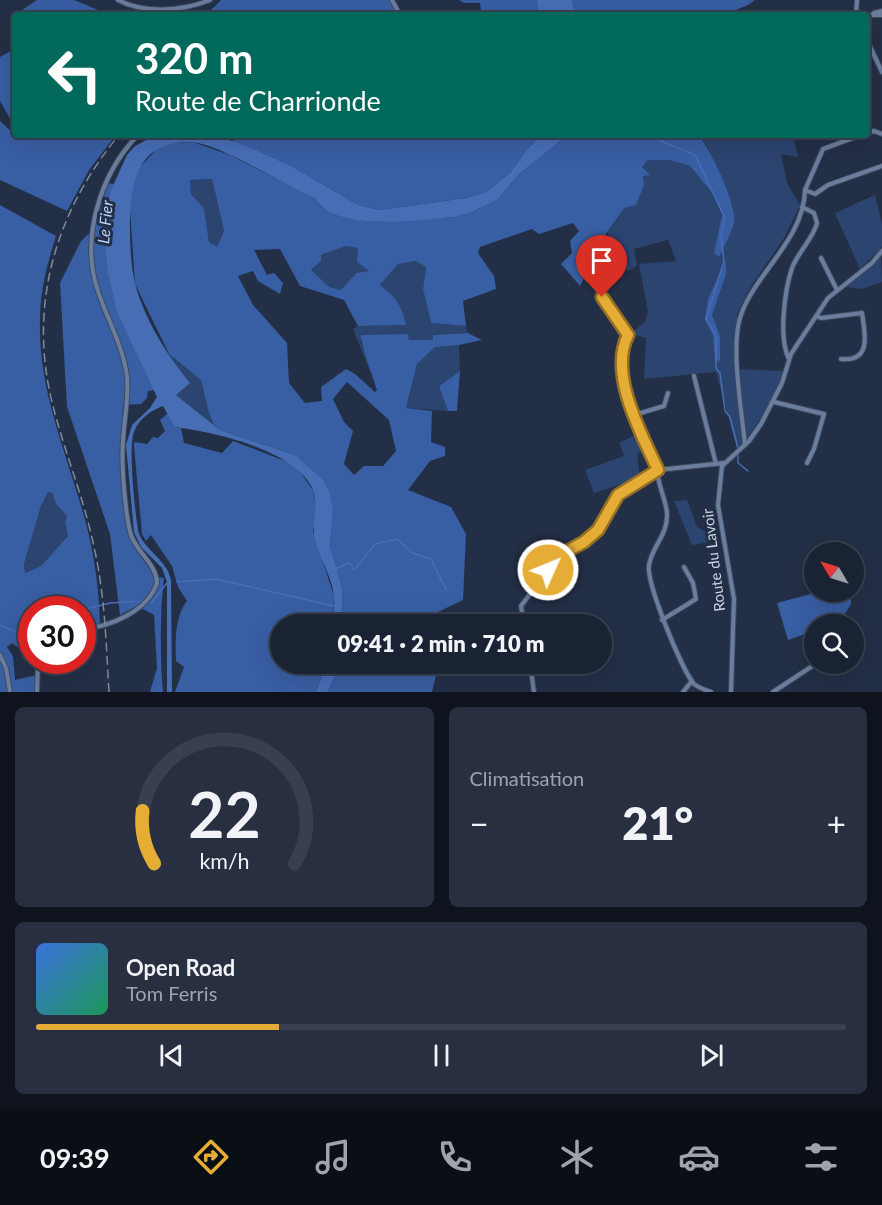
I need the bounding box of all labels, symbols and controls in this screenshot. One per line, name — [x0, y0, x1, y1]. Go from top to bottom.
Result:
text: 320 m — [135, 33, 253, 83]
icon: left — [36, 36, 114, 114]
text: Route de Charrionde — [135, 84, 381, 117]
water label: Le Fier — [93, 199, 116, 244]
pin — [576, 235, 627, 297]
icon: arrive — [585, 244, 618, 277]
street label: Route du Lavoir — [698, 507, 728, 613]
position arrow — [516, 538, 580, 602]
north arrow — [804, 542, 864, 602]
map controls — [804, 542, 864, 674]
speed limit sign: 30 — [18, 596, 96, 674]
button: search — [804, 614, 864, 674]
text: 09:41 · 2 min · 710 m — [338, 630, 544, 657]
text: Climatisation — [470, 766, 584, 790]
text: 22 — [188, 776, 260, 851]
text: 21° — [622, 796, 693, 850]
text: − — [470, 803, 489, 843]
text: + — [827, 803, 846, 843]
text: km/h — [199, 848, 249, 874]
text: Open Road — [126, 954, 235, 981]
text: Tom Ferris — [126, 981, 217, 1005]
icon: previous — [155, 1039, 188, 1072]
icon: pause — [425, 1039, 458, 1072]
icon: next — [695, 1039, 728, 1072]
icon: directions — [190, 1136, 232, 1178]
icon: music — [312, 1136, 354, 1178]
icon: phone — [434, 1136, 476, 1178]
icon: climate — [556, 1136, 598, 1178]
icon: car — [678, 1136, 720, 1178]
icon: filters — [800, 1136, 842, 1178]
text: 09:39 — [40, 1141, 110, 1174]

